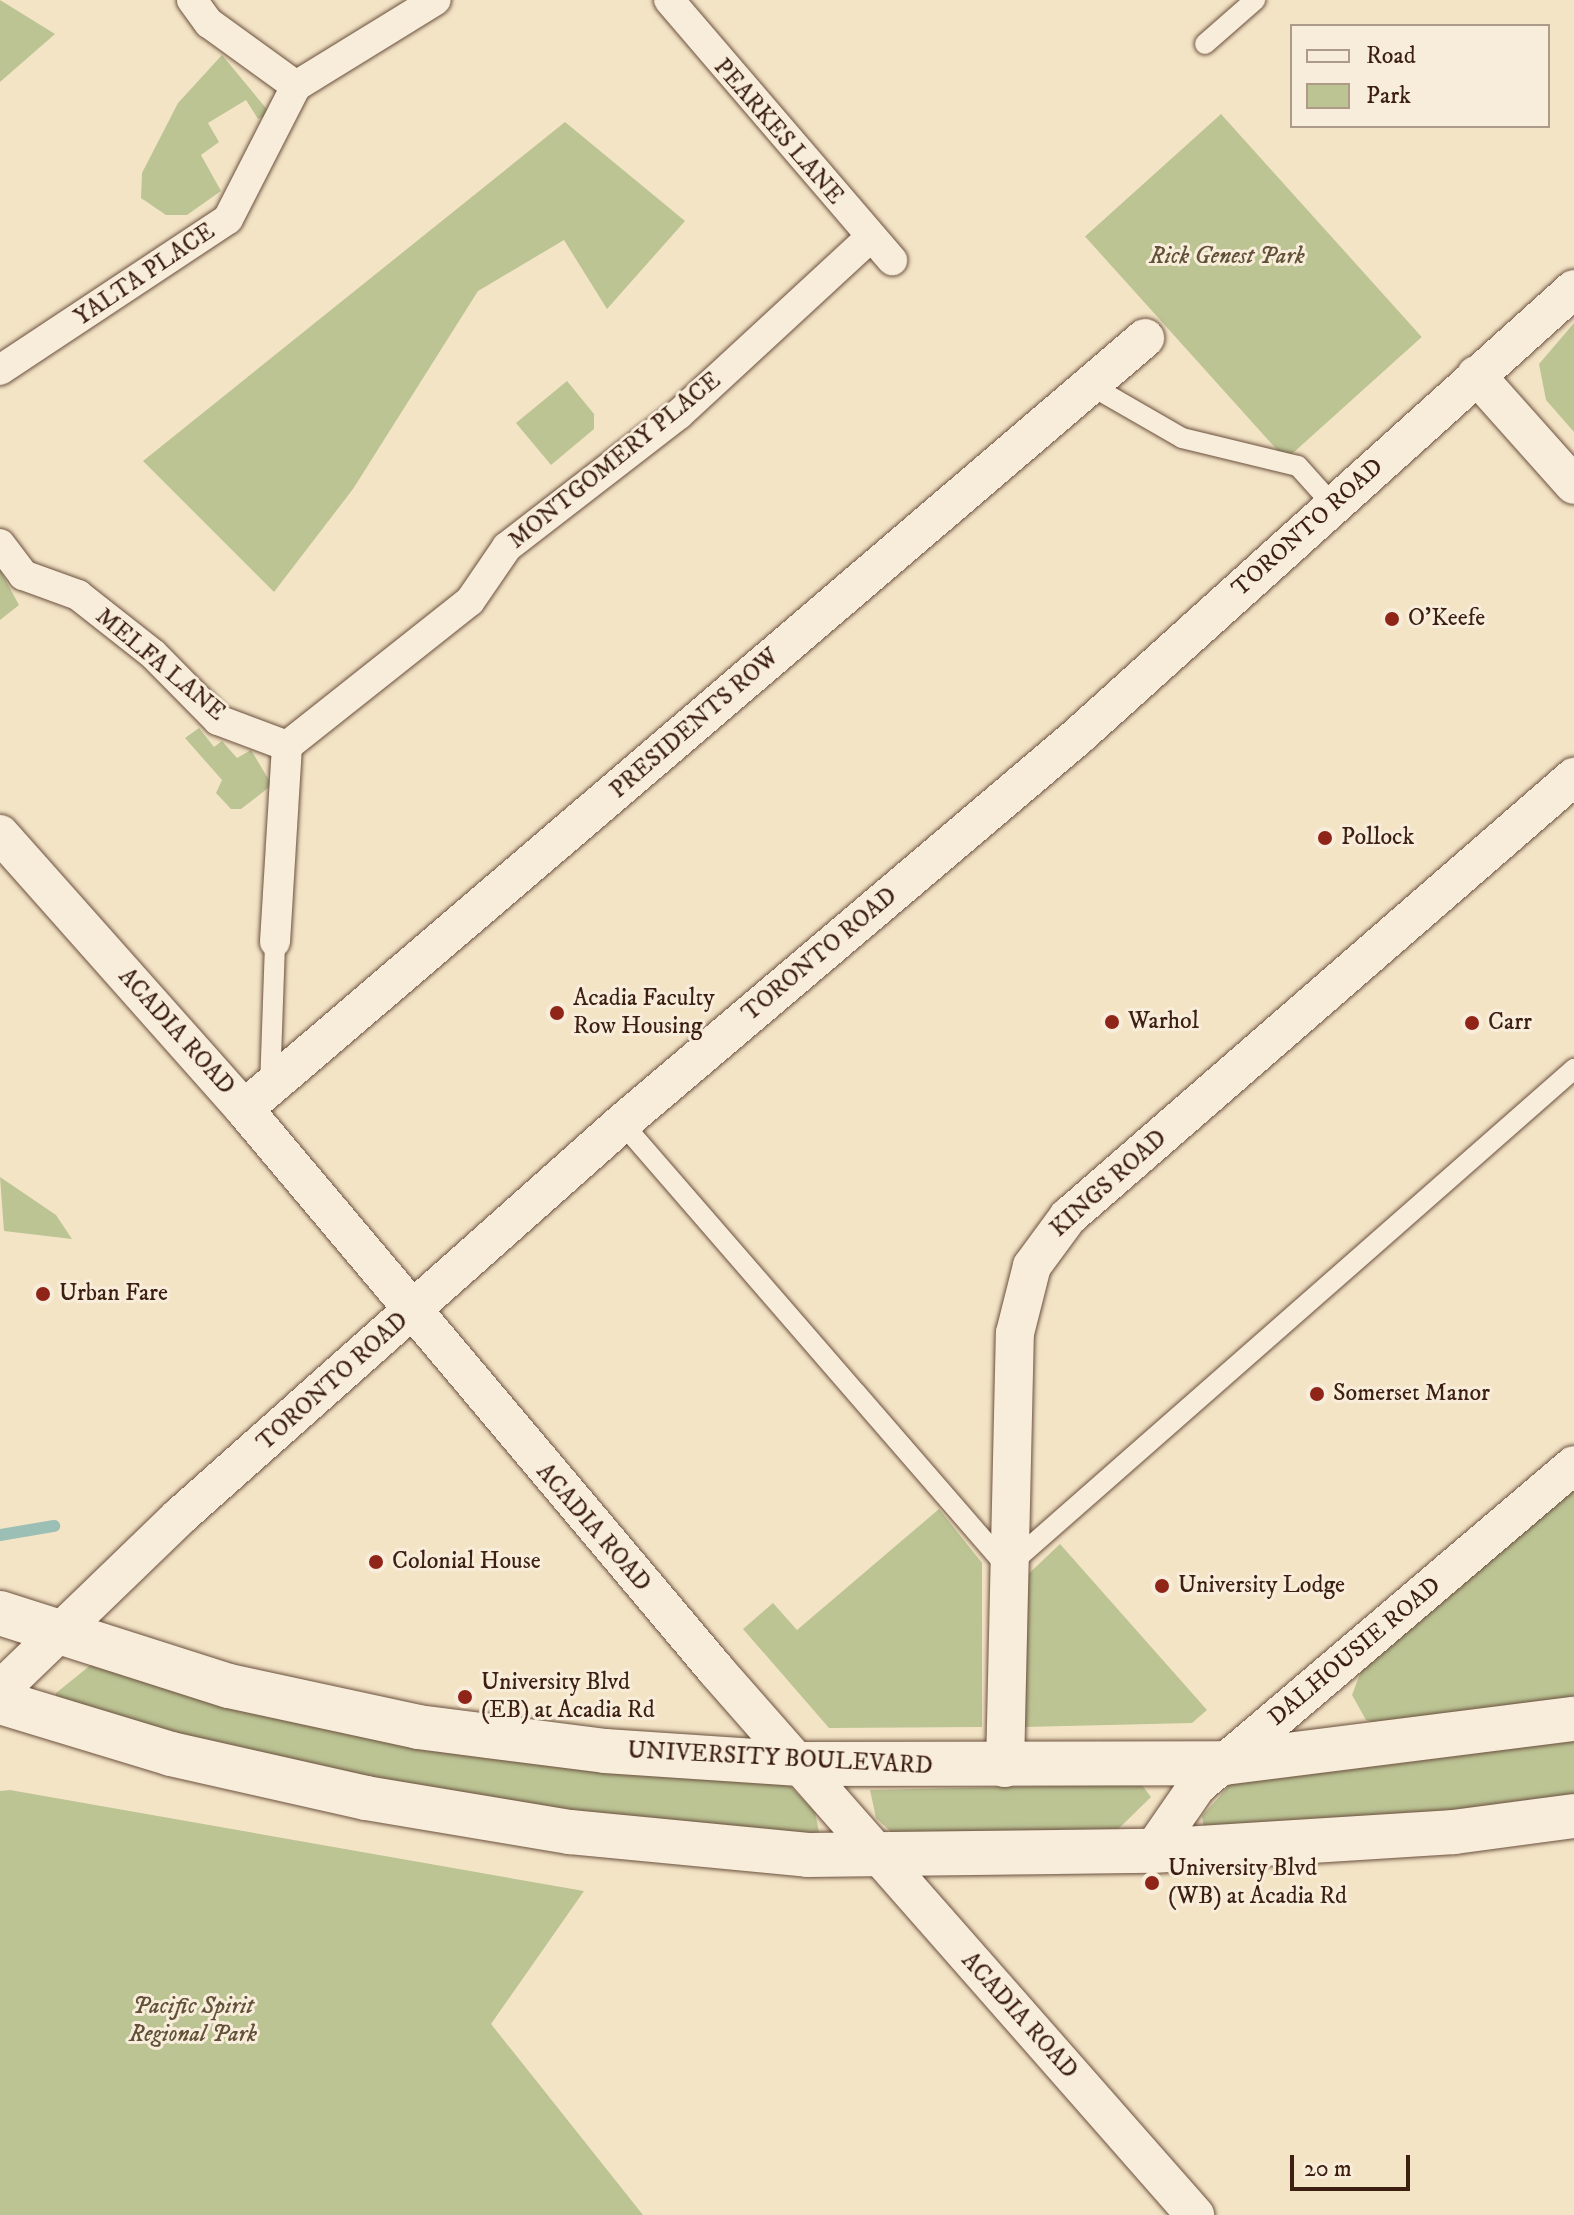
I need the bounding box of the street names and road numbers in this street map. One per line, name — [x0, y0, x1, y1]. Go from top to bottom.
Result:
street label: PEARKES LANE — [707, 53, 849, 211]
street label: YALTA PLACE — [69, 218, 221, 332]
street label: MONTGOMERY PLACE — [503, 367, 727, 555]
street label: TORONTO ROAD — [1227, 453, 1389, 603]
street label: MELFA LANE — [89, 602, 231, 728]
street label: PRESIDENTS ROW — [605, 643, 785, 805]
street label: TORONTO ROAD — [737, 882, 903, 1028]
street label: ACADIA ROAD — [112, 963, 240, 1101]
street label: KINGS ROAD — [1045, 1124, 1173, 1244]
street label: TORONTO ROAD — [252, 1307, 414, 1457]
street label: ACADIA ROAD — [530, 1458, 656, 1598]
street label: DALHOUSIE ROAD — [1263, 1572, 1447, 1732]
street label: UNIVERSITY BOULEVARD — [627, 1737, 933, 1781]
street label: ACADIA ROAD — [955, 1947, 1083, 2085]

